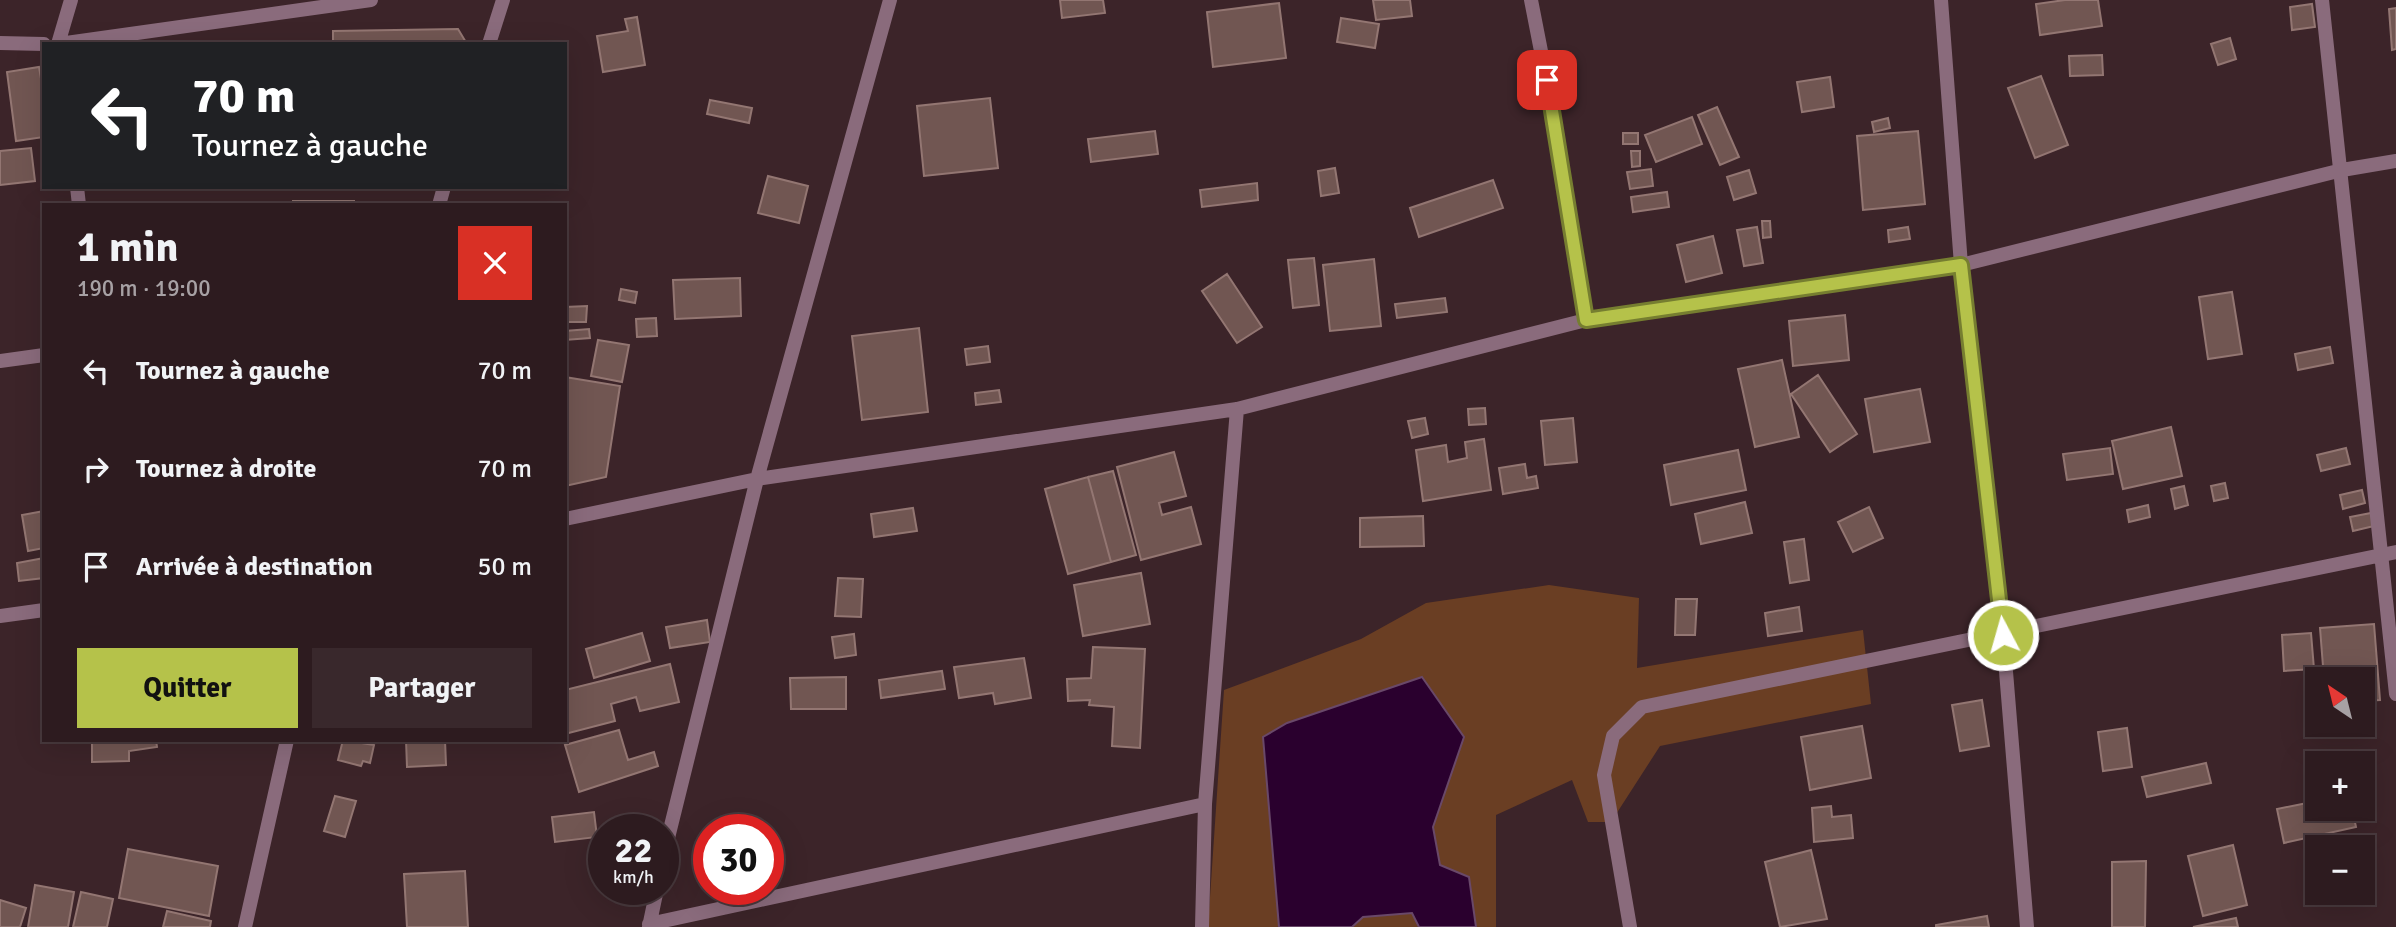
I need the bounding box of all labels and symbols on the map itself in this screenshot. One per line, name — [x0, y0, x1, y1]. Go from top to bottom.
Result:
pin — [1517, 50, 1577, 110]
position arrow — [1966, 598, 2040, 672]
north arrow — [2305, 667, 2375, 737]
speed limit sign: 30 — [693, 814, 784, 905]

